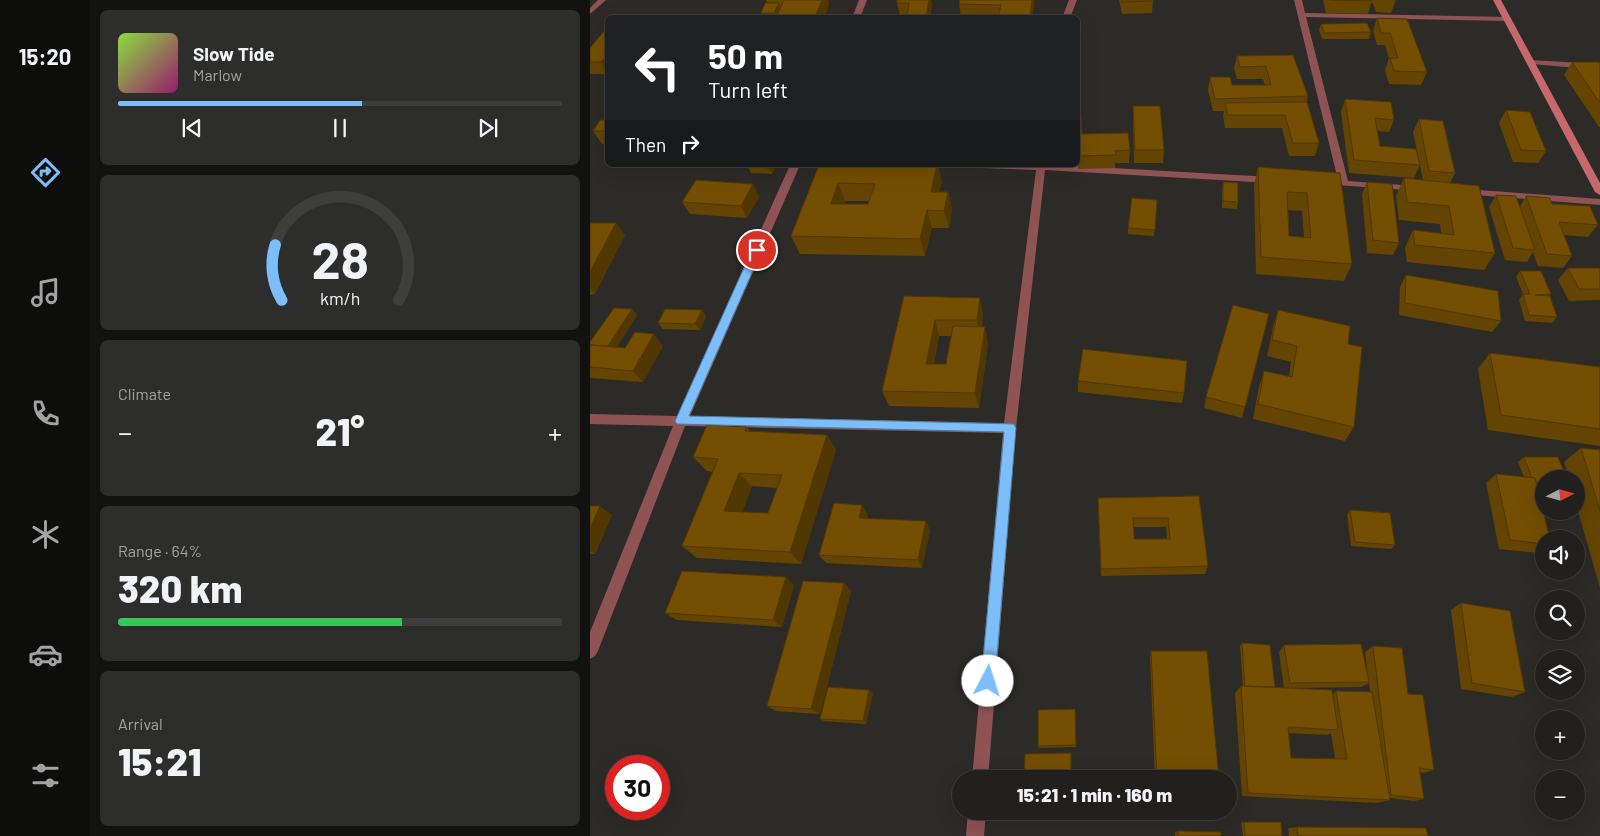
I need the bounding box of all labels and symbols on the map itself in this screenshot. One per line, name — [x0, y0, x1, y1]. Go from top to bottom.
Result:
pin — [736, 229, 778, 271]
north arrow — [1535, 470, 1585, 520]
position arrow — [961, 654, 1013, 706]
speed limit sign: 30 — [605, 755, 670, 820]

